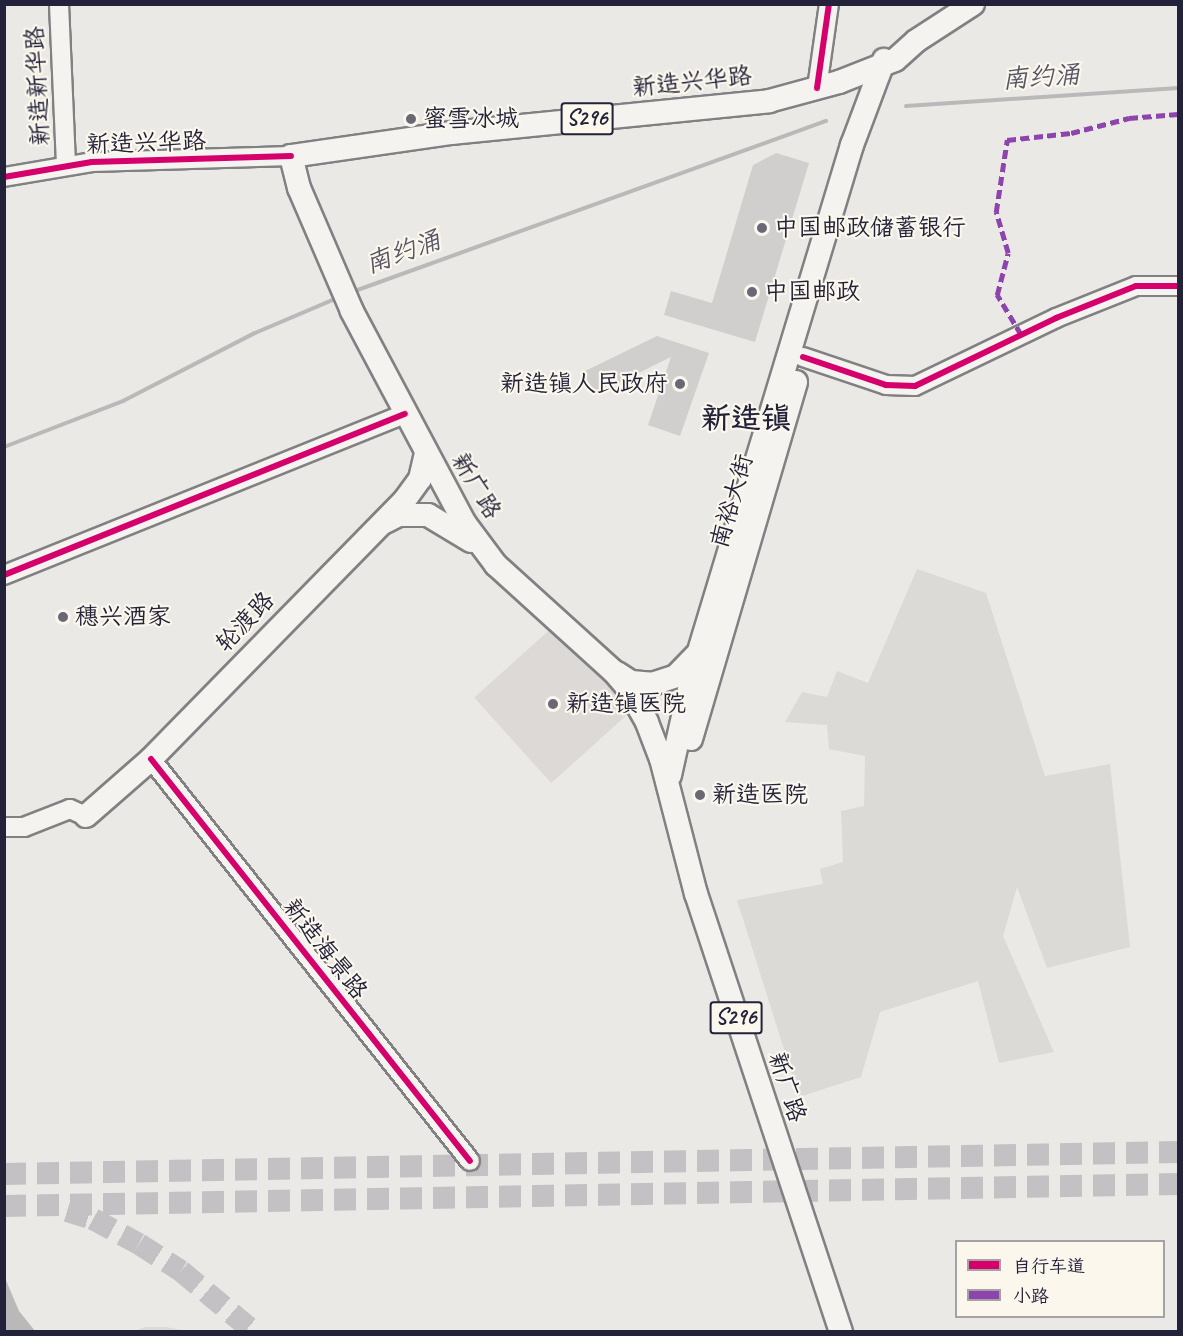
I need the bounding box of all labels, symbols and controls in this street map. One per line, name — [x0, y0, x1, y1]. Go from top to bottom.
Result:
street label: 新造新华路 — [20, 25, 56, 147]
water label: 南约涌 — [1001, 59, 1081, 95]
street label: 新造兴华路 — [631, 61, 753, 103]
road number: S296 — [560, 100, 614, 138]
place label: 蜜雪冰城 — [423, 105, 519, 133]
marker: 蜜雪冰城 — [404, 112, 418, 126]
street label: 新造兴华路 — [86, 127, 206, 159]
place label: 中国邮政储蓄银行 — [774, 214, 966, 242]
marker: 中国邮政储蓄银行 — [755, 221, 769, 235]
water label: 南约涌 — [361, 224, 445, 280]
place label: 中国邮政 — [764, 278, 860, 306]
marker: 中国邮政 — [745, 285, 759, 299]
place label: 新造镇人民政府 — [500, 370, 668, 398]
marker: 新造镇人民政府 — [673, 377, 687, 391]
district label: 新造镇 — [701, 400, 791, 436]
street label: 新广路 — [445, 448, 507, 524]
street label: 南裕大街 — [705, 451, 759, 551]
street label: 轮渡路 — [210, 586, 280, 658]
place label: 穗兴酒家 — [75, 603, 171, 631]
marker: 穗兴酒家 — [56, 610, 70, 624]
place label: 新造镇医院 — [566, 690, 686, 718]
marker: 新造镇医院 — [544, 695, 562, 713]
place label: 新造医院 — [712, 781, 808, 809]
marker: 新造医院 — [693, 788, 707, 802]
street label: 新造海景路 — [277, 893, 373, 1005]
road number: S296 — [709, 999, 763, 1037]
street label: 新广路 — [762, 1048, 812, 1126]
legend — [955, 1240, 1165, 1318]
text: 自行车道 — [1013, 1255, 1085, 1277]
text: 小路 — [1013, 1285, 1049, 1307]

